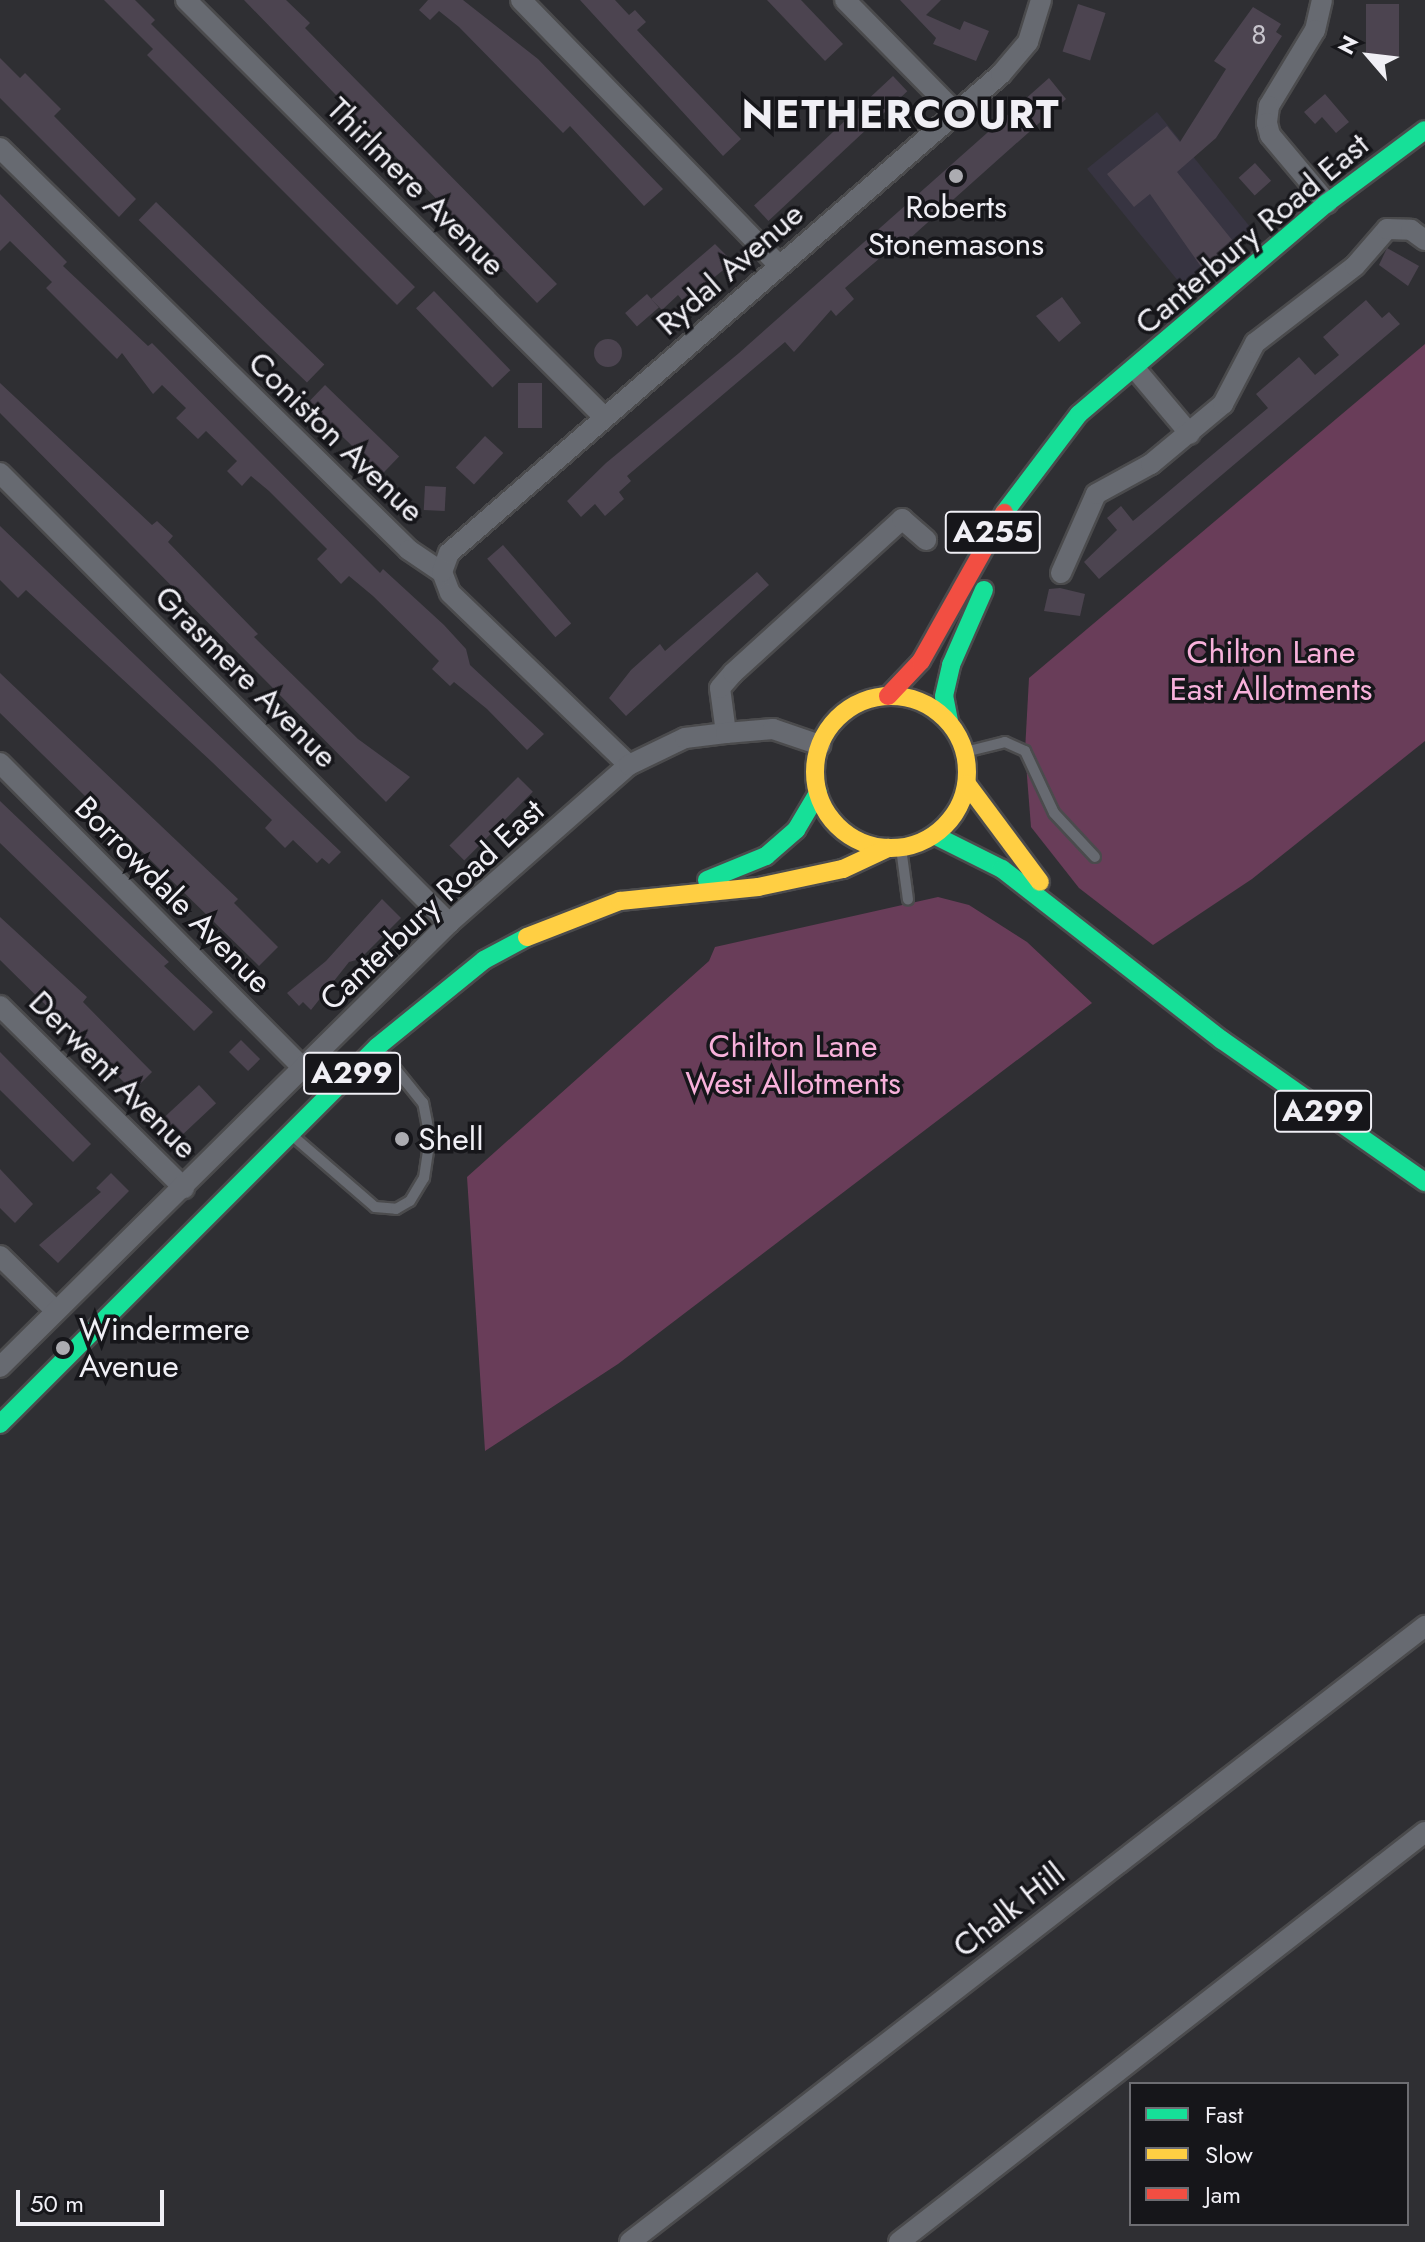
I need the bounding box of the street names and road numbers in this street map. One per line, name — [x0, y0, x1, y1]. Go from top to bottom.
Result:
street label: Thirlmere Avenue — [319, 90, 513, 284]
street label: Canterbury Road East — [1128, 125, 1376, 343]
street label: Rydal Avenue — [649, 195, 811, 343]
street label: Coniston Avenue — [240, 344, 432, 530]
road number: A255 — [943, 506, 1043, 558]
street label: Grasmere Avenue — [147, 578, 345, 776]
street label: Borrowdale Avenue — [67, 789, 279, 1001]
street label: Canterbury Road East — [312, 791, 552, 1019]
street label: Derwent Avenue — [21, 983, 205, 1167]
road number: A299 — [302, 1047, 402, 1099]
road number: A299 — [1273, 1085, 1373, 1137]
street label: Chalk Hill — [946, 1855, 1072, 1965]

